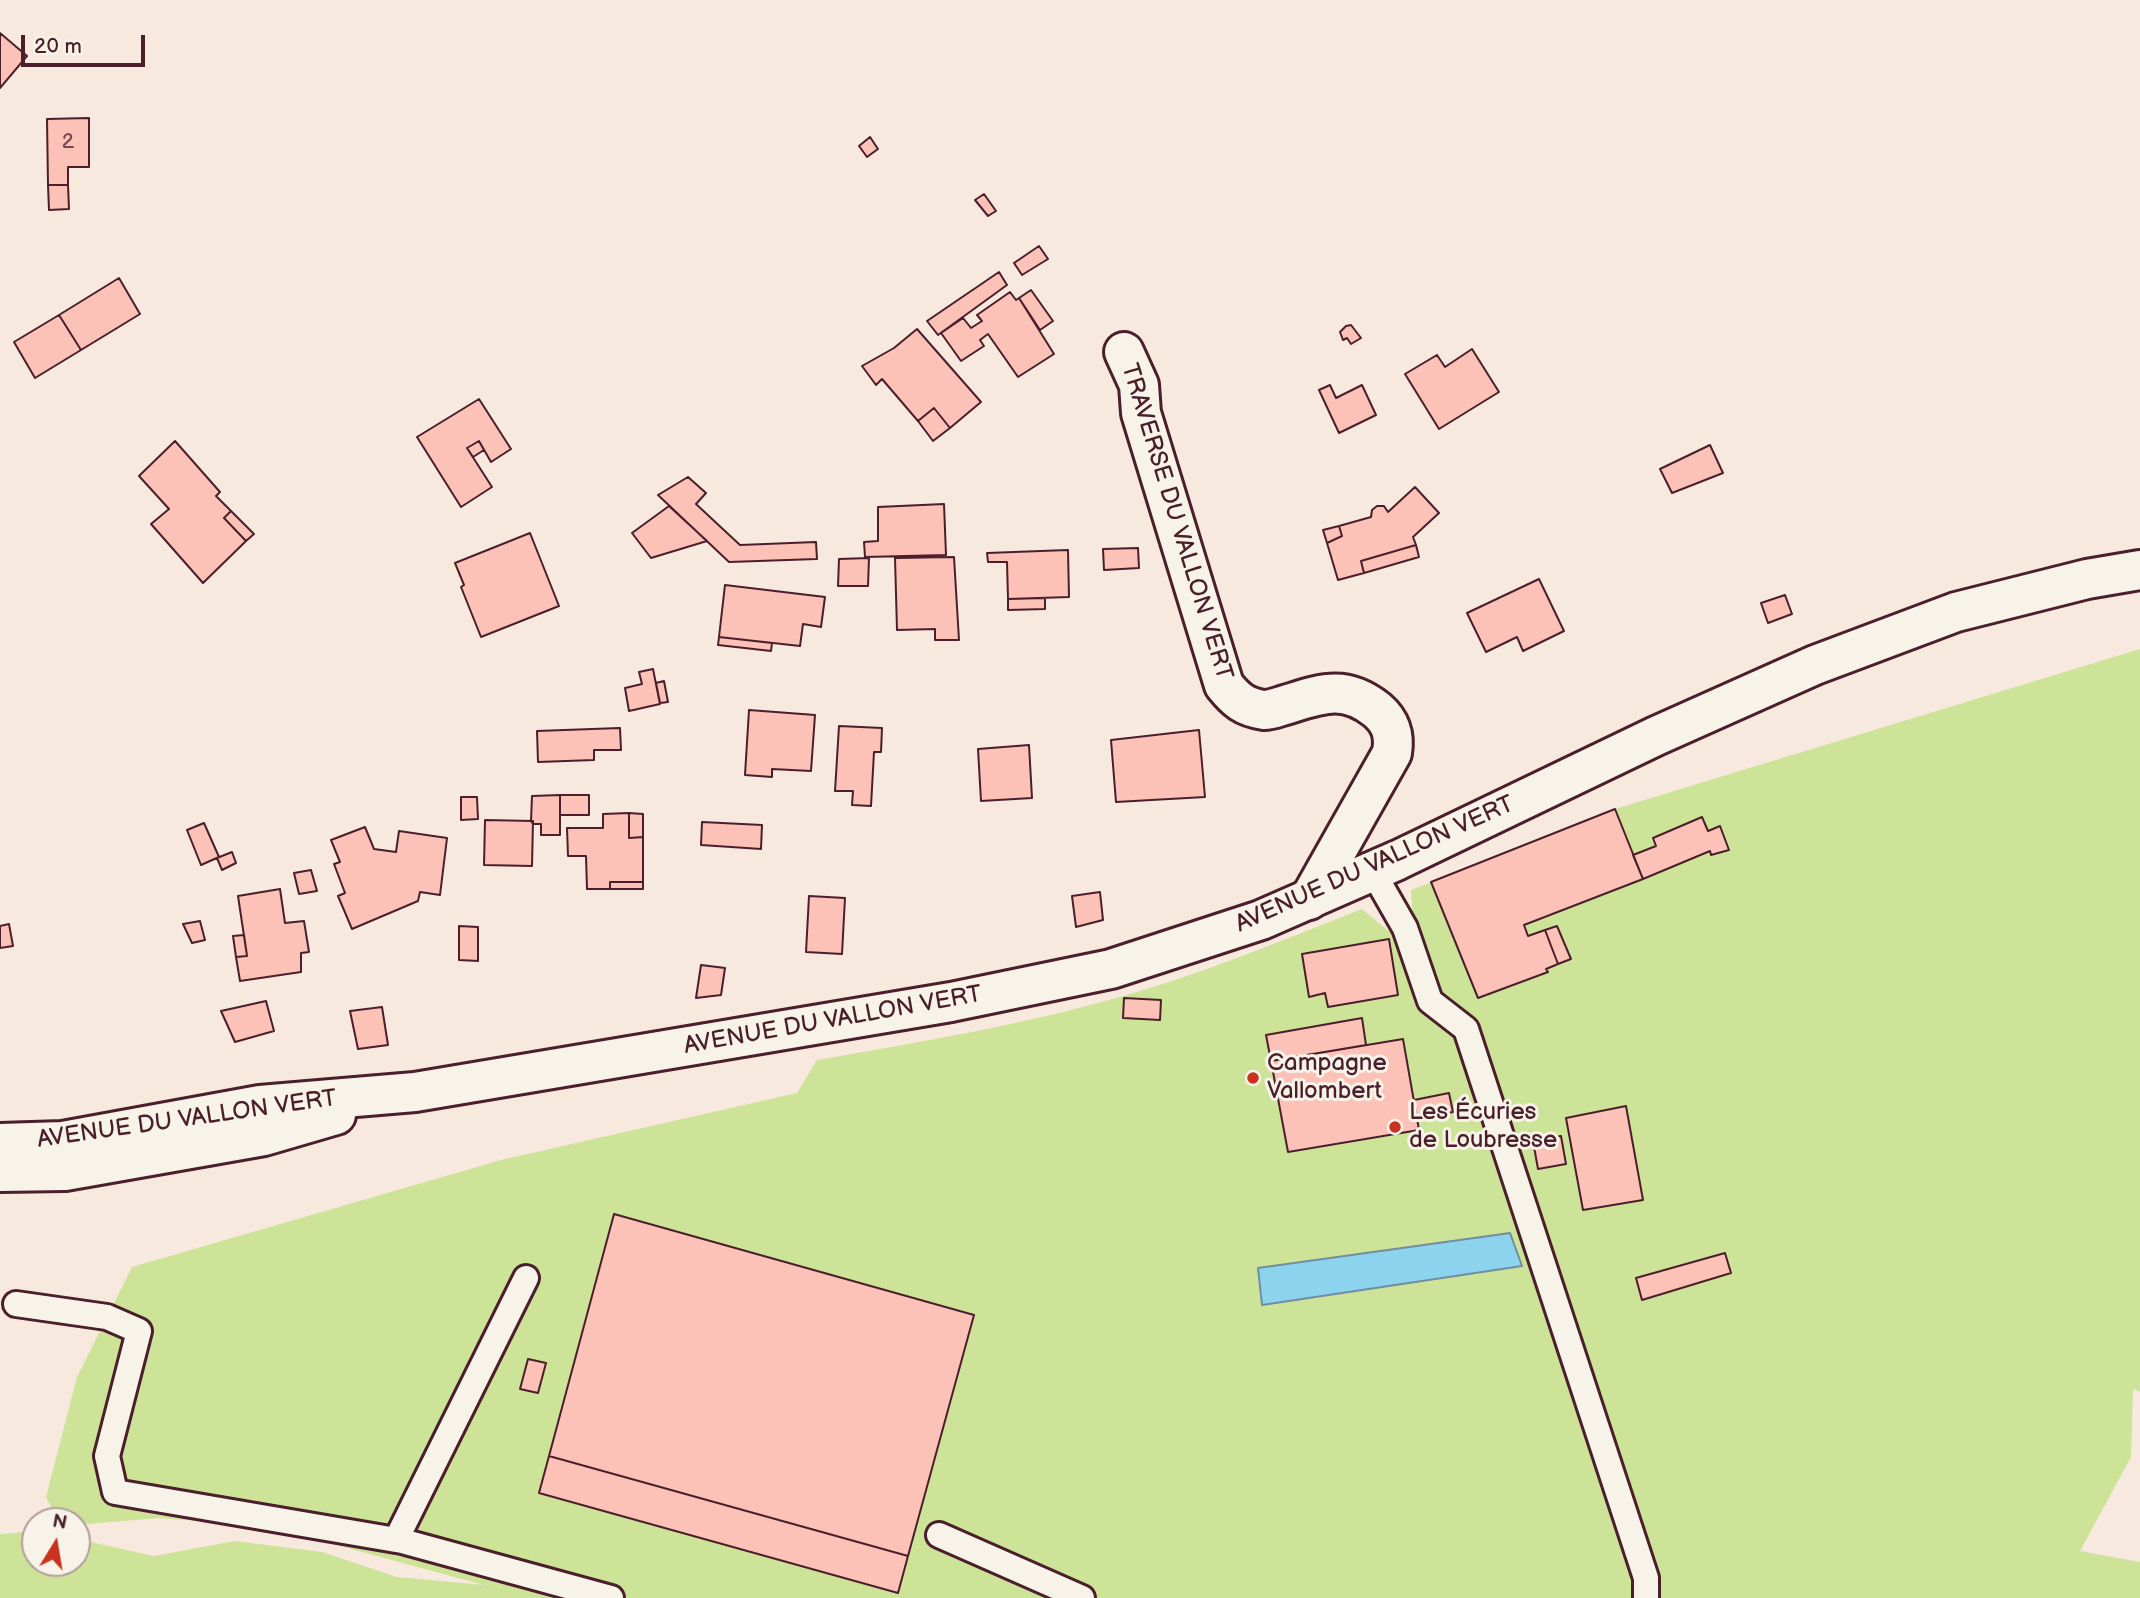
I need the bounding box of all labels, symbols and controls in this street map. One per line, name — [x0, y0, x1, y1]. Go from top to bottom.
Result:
scale bar — [24, 21, 149, 65]
text: 20 m — [34, 34, 82, 59]
house number: 2 — [62, 130, 74, 156]
street label: TRAVERSE DU VALLON VERT — [1114, 360, 1238, 684]
street label: AVENUE DU VALLON VERT — [1231, 790, 1519, 940]
street label: AVENUE DU VALLON VERT — [682, 981, 984, 1061]
place label: Campagne Vallombert — [1267, 1050, 1387, 1106]
marker: Campagne Vallombert — [1245, 1070, 1261, 1086]
street label: AVENUE DU VALLON VERT — [35, 1085, 339, 1155]
place label: Les Écuries de Loubresse — [1409, 1099, 1557, 1155]
marker: Les Écuries de Loubresse — [1387, 1119, 1403, 1135]
north arrow — [21, 1507, 91, 1577]
text: N — [51, 1510, 69, 1536]

